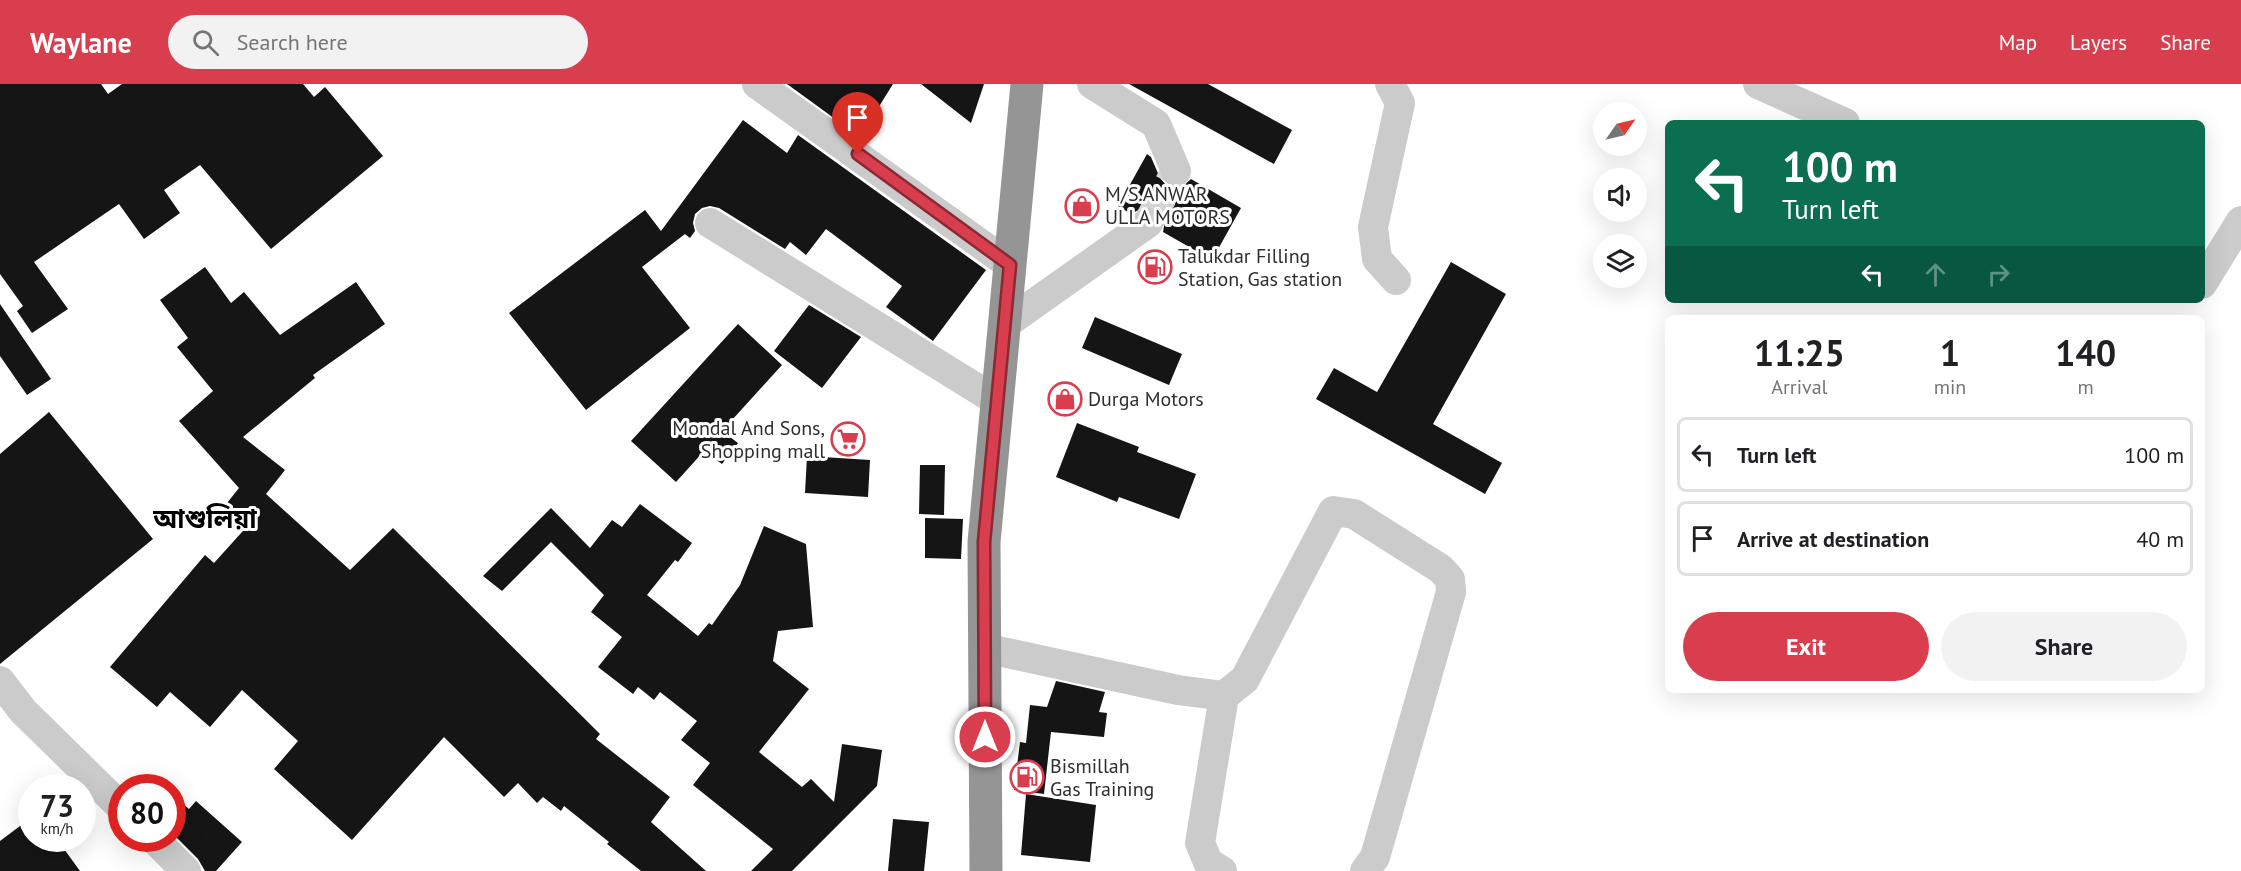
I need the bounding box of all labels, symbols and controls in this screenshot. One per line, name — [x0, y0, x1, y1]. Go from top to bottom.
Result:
search box — [168, 15, 588, 69]
text: Waylane — [30, 24, 132, 61]
icon: search — [189, 26, 222, 59]
text: Search here — [237, 28, 348, 56]
text: Map — [1999, 29, 2037, 56]
text: Layers — [2070, 29, 2127, 56]
text: Share — [2160, 29, 2211, 56]
pin — [832, 92, 883, 154]
icon: arrive — [841, 101, 874, 134]
north arrow — [1593, 102, 1647, 156]
map controls — [1593, 102, 1647, 288]
text: 100 m — [1782, 139, 1898, 194]
icon: left — [1683, 144, 1761, 222]
button: sound — [1593, 168, 1647, 222]
place label: M/S.ANWAR ULLA MOTORS — [1105, 181, 1230, 230]
shop icon: M/S.ANWAR ULLA MOTORS — [1064, 188, 1100, 224]
text: Turn left — [1782, 192, 1879, 226]
button: layers — [1593, 234, 1647, 288]
place label: Talukdar Filling Station, Gas station — [1178, 243, 1342, 292]
fuel station icon: Talukdar Filling Station, Gas station — [1137, 249, 1173, 285]
icon: left — [1856, 258, 1889, 291]
icon: ahead — [1919, 258, 1952, 291]
icon: right — [1982, 258, 2015, 291]
text: 11:25 — [1754, 329, 1845, 376]
text: 1 — [1940, 329, 1960, 376]
text: 140 — [2055, 329, 2116, 376]
text: Arrival — [1771, 374, 1827, 400]
text: min — [1934, 374, 1966, 400]
text: m — [2078, 374, 2094, 400]
shop icon: Durga Motors — [1047, 381, 1083, 417]
place label: Durga Motors — [1088, 386, 1204, 412]
place label: Mondal And Sons, Shopping mall — [672, 415, 825, 464]
supermarket icon: Mondal And Sons, Shopping mall — [830, 421, 866, 457]
icon: left — [1686, 438, 1719, 471]
text: Turn left — [1737, 441, 1817, 469]
text: 100 m — [2124, 441, 2184, 469]
district label: আশুলিয়া — [152, 502, 257, 535]
icon: arrive — [1686, 522, 1719, 555]
text: Arrive at destination — [1737, 525, 1929, 553]
text: 40 m — [2136, 525, 2184, 553]
button: Exit — [1683, 612, 1929, 681]
button: Share — [1941, 612, 2187, 681]
position arrow — [953, 705, 1017, 769]
place label: Bismillah Gas Training — [1050, 753, 1154, 802]
fuel station icon: Bismillah Gas Training — [1009, 759, 1045, 795]
speed limit sign: 80 — [108, 774, 186, 852]
text: 73 — [40, 786, 74, 825]
text: km/h — [41, 819, 73, 838]

